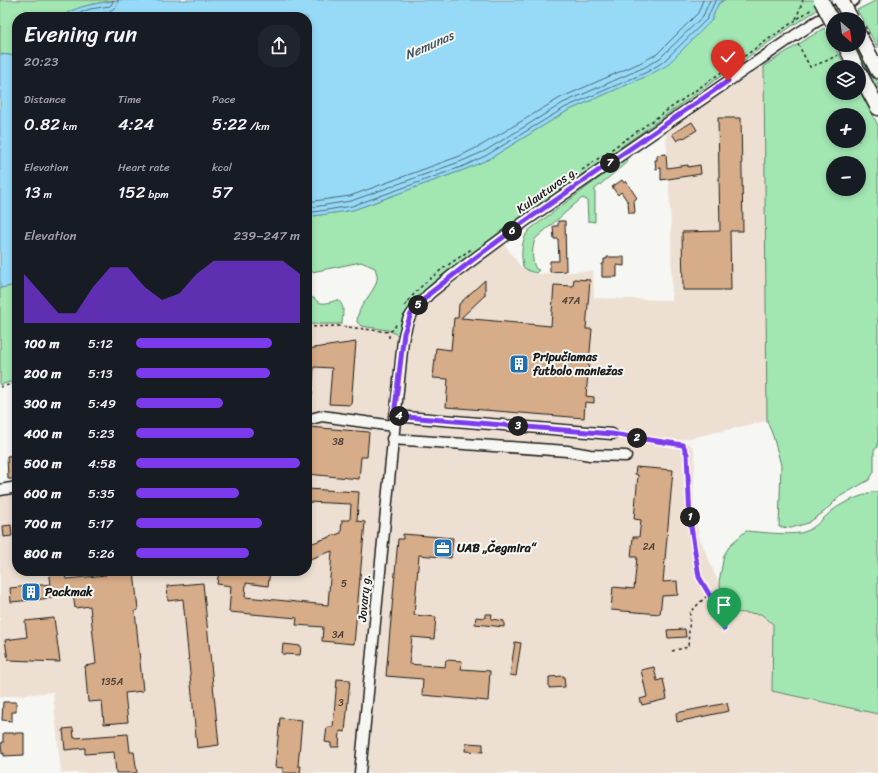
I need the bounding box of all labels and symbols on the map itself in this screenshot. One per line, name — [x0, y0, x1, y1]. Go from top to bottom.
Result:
north arrow — [826, 12, 866, 52]
water label: Nemunas — [401, 23, 459, 66]
pin — [711, 40, 745, 81]
pin: 7 — [600, 153, 620, 173]
street label: Kulautuvos g. — [511, 161, 583, 219]
pin: 6 — [502, 221, 522, 241]
house number: 47A — [562, 292, 580, 310]
pin: 5 — [408, 295, 428, 315]
place label: Pripučiamas futbolo maniežas — [533, 346, 624, 382]
building icon: Pripučiamas futbolo maniežas — [508, 353, 530, 375]
pin: 4 — [389, 406, 409, 426]
pin: 3 — [508, 416, 528, 436]
pin: 2 — [627, 428, 647, 448]
house number: 38 — [332, 433, 344, 451]
pin: 1 — [680, 507, 700, 527]
office icon: UAB „Čegmira“ — [432, 537, 454, 559]
place label: UAB „Čegmira“ — [457, 537, 538, 559]
house number: 2A — [643, 538, 655, 556]
street label: Jovarų g. — [351, 573, 377, 624]
house number: 5 — [341, 575, 347, 593]
building icon: Packmak — [20, 581, 42, 603]
place label: Packmak — [45, 581, 93, 603]
pin — [707, 588, 741, 629]
house number: 3A — [332, 626, 344, 644]
house number: 135A — [101, 673, 123, 691]
house number: 3 — [338, 694, 344, 712]

